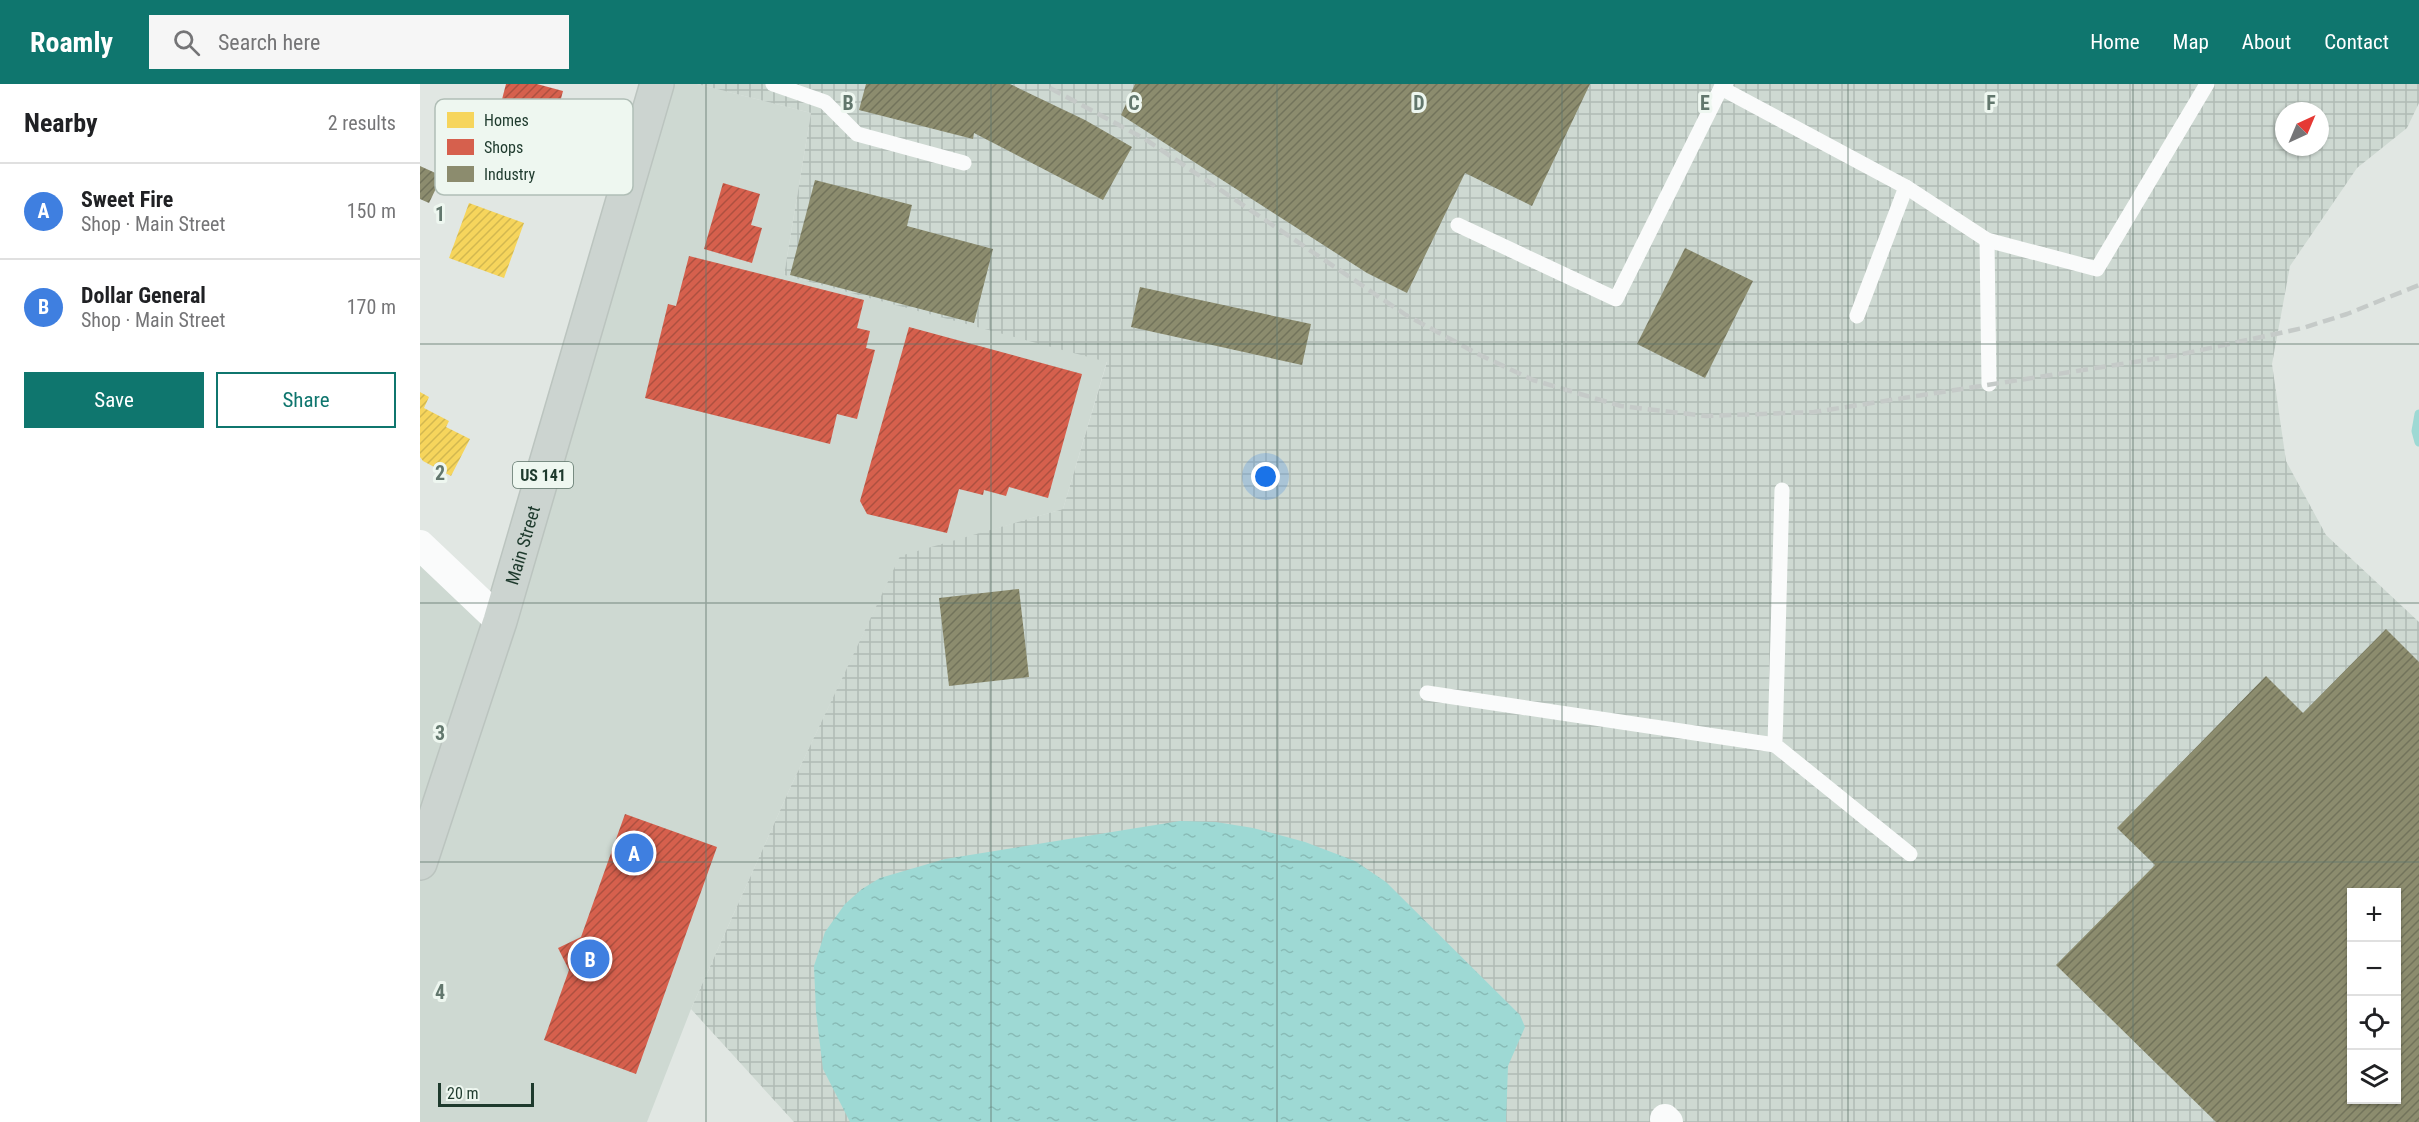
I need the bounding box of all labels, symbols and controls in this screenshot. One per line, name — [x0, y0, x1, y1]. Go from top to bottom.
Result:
search box — [149, 15, 569, 69]
text: Roamly — [30, 26, 113, 59]
icon: search — [170, 26, 203, 59]
text: Search here — [218, 30, 320, 55]
text: Home — [2090, 30, 2140, 54]
text: Map — [2173, 30, 2209, 54]
text: About — [2242, 30, 2291, 54]
text: Contact — [2324, 30, 2389, 54]
text: B — [842, 91, 854, 115]
text: C — [1128, 91, 1140, 115]
text: D — [1413, 91, 1425, 115]
text: E — [1700, 91, 1710, 115]
text: F — [1986, 91, 1996, 115]
legend — [435, 99, 633, 195]
north arrow — [2275, 102, 2329, 156]
text: Nearby — [24, 108, 98, 138]
text: 2 results — [328, 111, 396, 135]
text: Homes — [484, 111, 529, 130]
text: Shops — [484, 138, 523, 157]
text: Industry — [484, 165, 535, 184]
text: Sweet Fire — [81, 187, 173, 212]
text: A — [38, 199, 49, 223]
text: 150 m — [347, 199, 396, 223]
text: 1 — [435, 202, 445, 226]
text: Shop · Main Street — [81, 212, 225, 236]
text: Dollar General — [81, 283, 206, 308]
text: B — [38, 295, 49, 319]
text: 170 m — [347, 295, 396, 319]
text: Shop · Main Street — [81, 308, 225, 332]
button: Save — [24, 372, 204, 428]
button: Share — [216, 372, 396, 428]
text: 2 — [435, 461, 445, 485]
road number: US 141 — [513, 462, 573, 488]
your location — [1251, 462, 1280, 491]
street label: Main Street — [501, 503, 544, 587]
text: 3 — [435, 721, 445, 745]
pin: A — [614, 830, 654, 876]
map controls — [2347, 888, 2401, 1104]
button: + — [2347, 888, 2401, 942]
pin: B — [570, 936, 610, 982]
button: − — [2347, 942, 2401, 996]
text: 4 — [435, 980, 445, 1004]
button: locate — [2347, 996, 2401, 1050]
button: layers — [2347, 1050, 2401, 1104]
scale bar — [438, 1080, 534, 1108]
text: 20 m — [447, 1084, 479, 1103]

